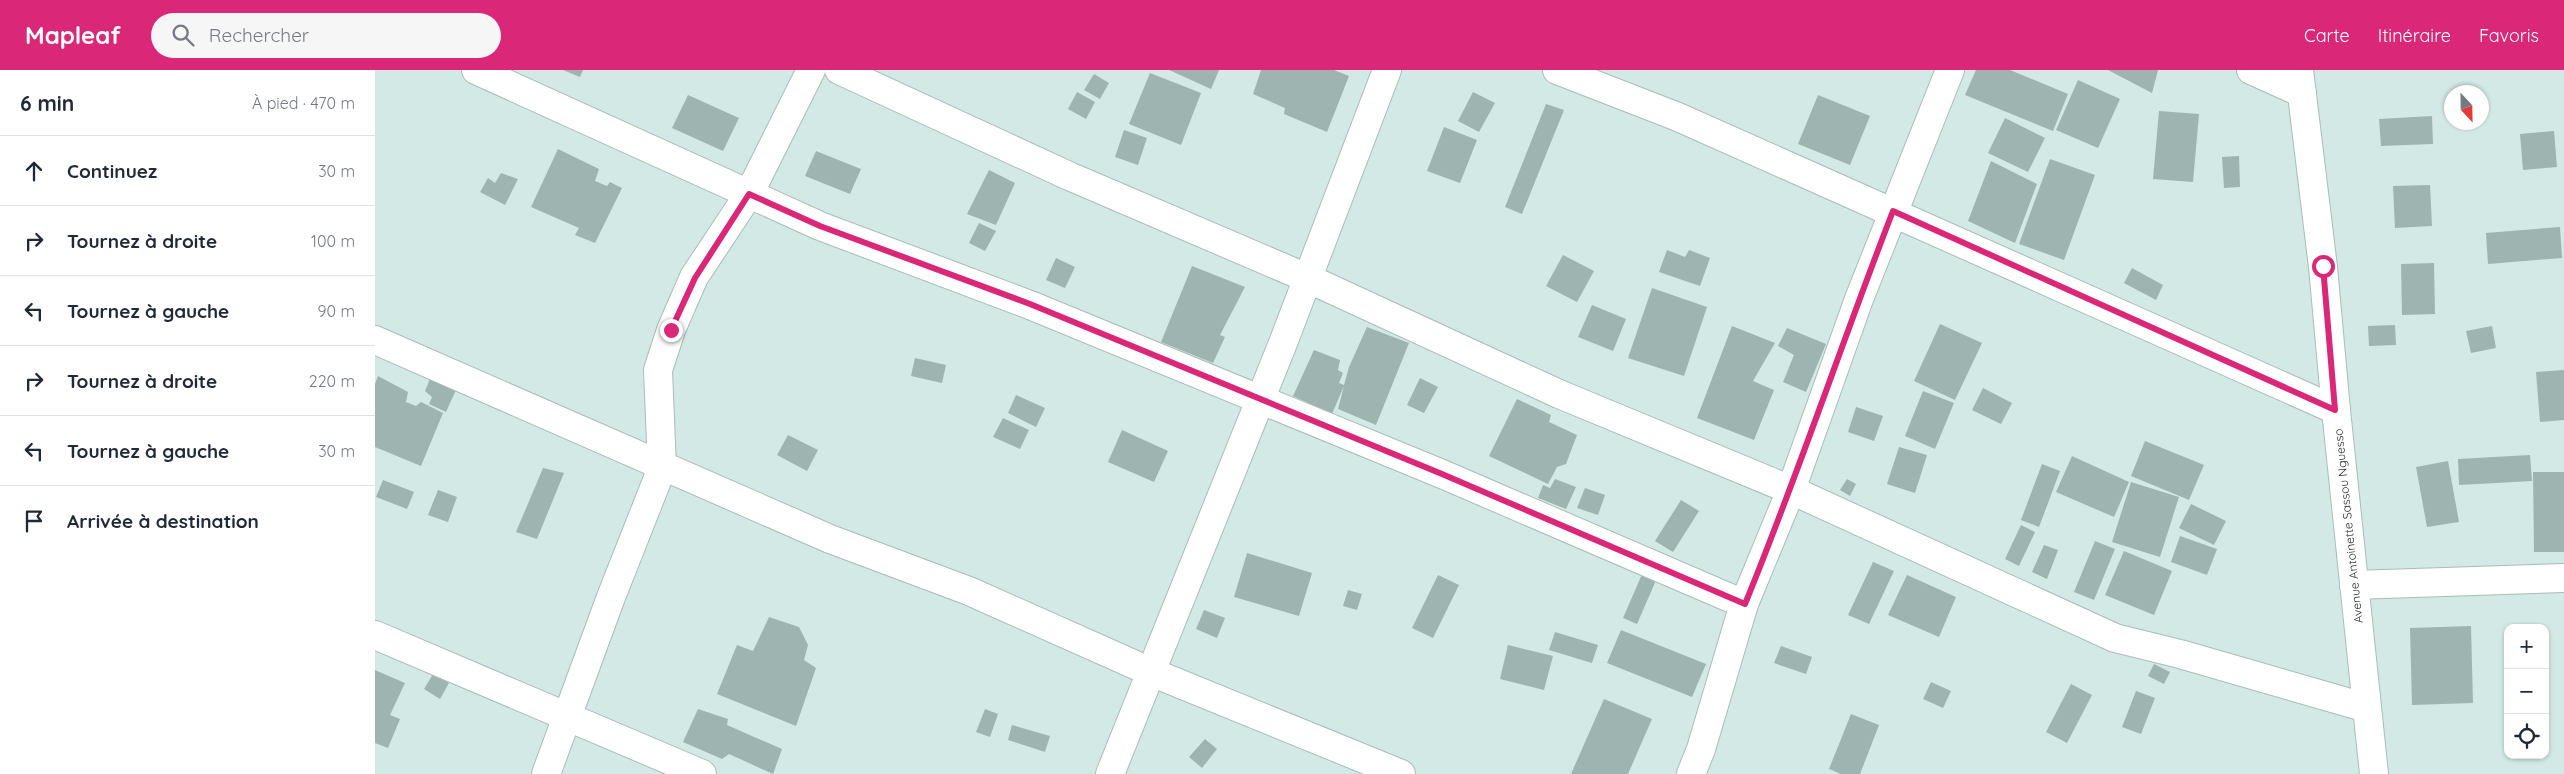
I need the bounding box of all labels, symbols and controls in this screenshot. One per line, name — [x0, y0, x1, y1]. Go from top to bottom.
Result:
search box — [151, 13, 501, 58]
text: Mapleaf — [25, 20, 121, 50]
icon: search — [169, 21, 197, 49]
text: Rechercher — [209, 23, 309, 47]
text: Carte — [2304, 24, 2350, 47]
text: Itinéraire — [2378, 24, 2451, 47]
text: Favoris — [2479, 24, 2539, 47]
north arrow — [2444, 85, 2489, 130]
text: 6 min — [20, 90, 74, 116]
text: À pied · 470 m — [252, 93, 355, 113]
icon: ahead — [20, 157, 48, 185]
text: Continuez — [67, 159, 157, 183]
text: 30 m — [318, 161, 355, 181]
icon: right — [20, 227, 48, 255]
text: Tournez à droite — [67, 229, 217, 253]
text: 100 m — [311, 231, 355, 251]
route start — [2312, 255, 2335, 278]
icon: left — [20, 297, 48, 325]
text: Tournez à gauche — [67, 299, 229, 323]
text: 90 m — [318, 301, 355, 321]
route end — [660, 319, 683, 342]
icon: right — [20, 367, 48, 395]
text: Tournez à droite — [67, 369, 217, 393]
text: 220 m — [309, 371, 355, 391]
street label: Avenue Antoinette Sassou Nguesso — [2330, 428, 2366, 624]
icon: left — [20, 437, 48, 465]
text: Tournez à gauche — [67, 439, 229, 463]
text: 30 m — [318, 441, 355, 461]
icon: arrive — [20, 507, 48, 535]
text: Arrivée à destination — [67, 509, 259, 533]
map controls — [2504, 624, 2549, 759]
button: + — [2504, 624, 2549, 669]
button: − — [2504, 669, 2549, 714]
button: locate — [2504, 714, 2549, 759]

